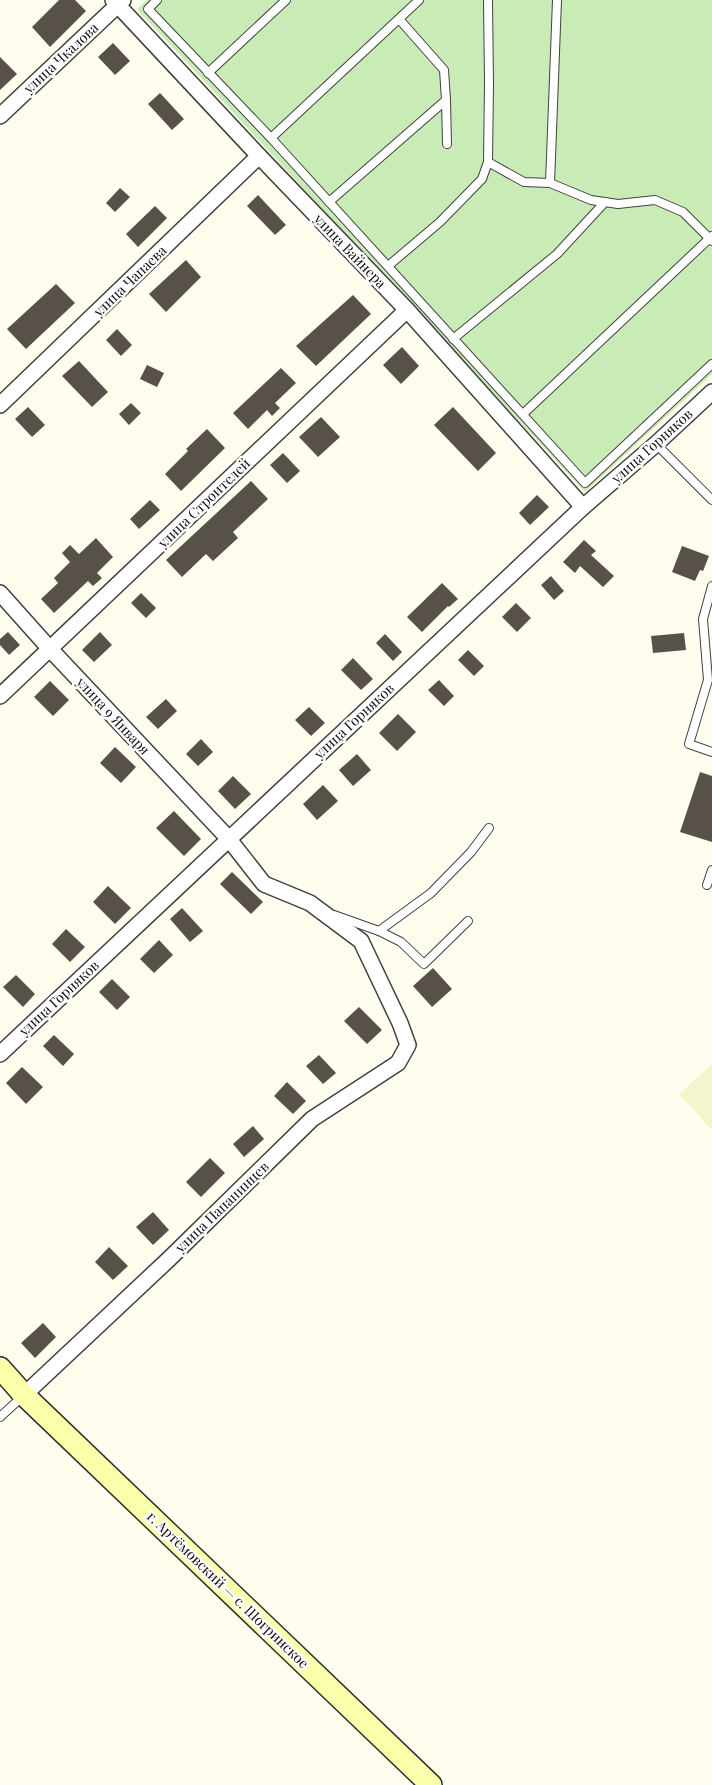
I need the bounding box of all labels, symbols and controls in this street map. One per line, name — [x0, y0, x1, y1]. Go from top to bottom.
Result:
street label: улица Чкалова — [18, 18, 102, 98]
street label: улица Вайнера — [309, 209, 391, 292]
street label: улица Чапаева — [88, 241, 170, 321]
street label: улица Горняков — [606, 404, 697, 488]
street label: улица Строителей — [153, 453, 254, 552]
street label: улица 9 Января — [72, 672, 155, 759]
street label: улица Горняков — [309, 678, 398, 763]
street label: улица Горняков — [14, 955, 103, 1040]
street label: улица Папанинцев — [170, 1157, 273, 1257]
street label: г. Артёмовский — с. Шогринское — [143, 1507, 313, 1672]

